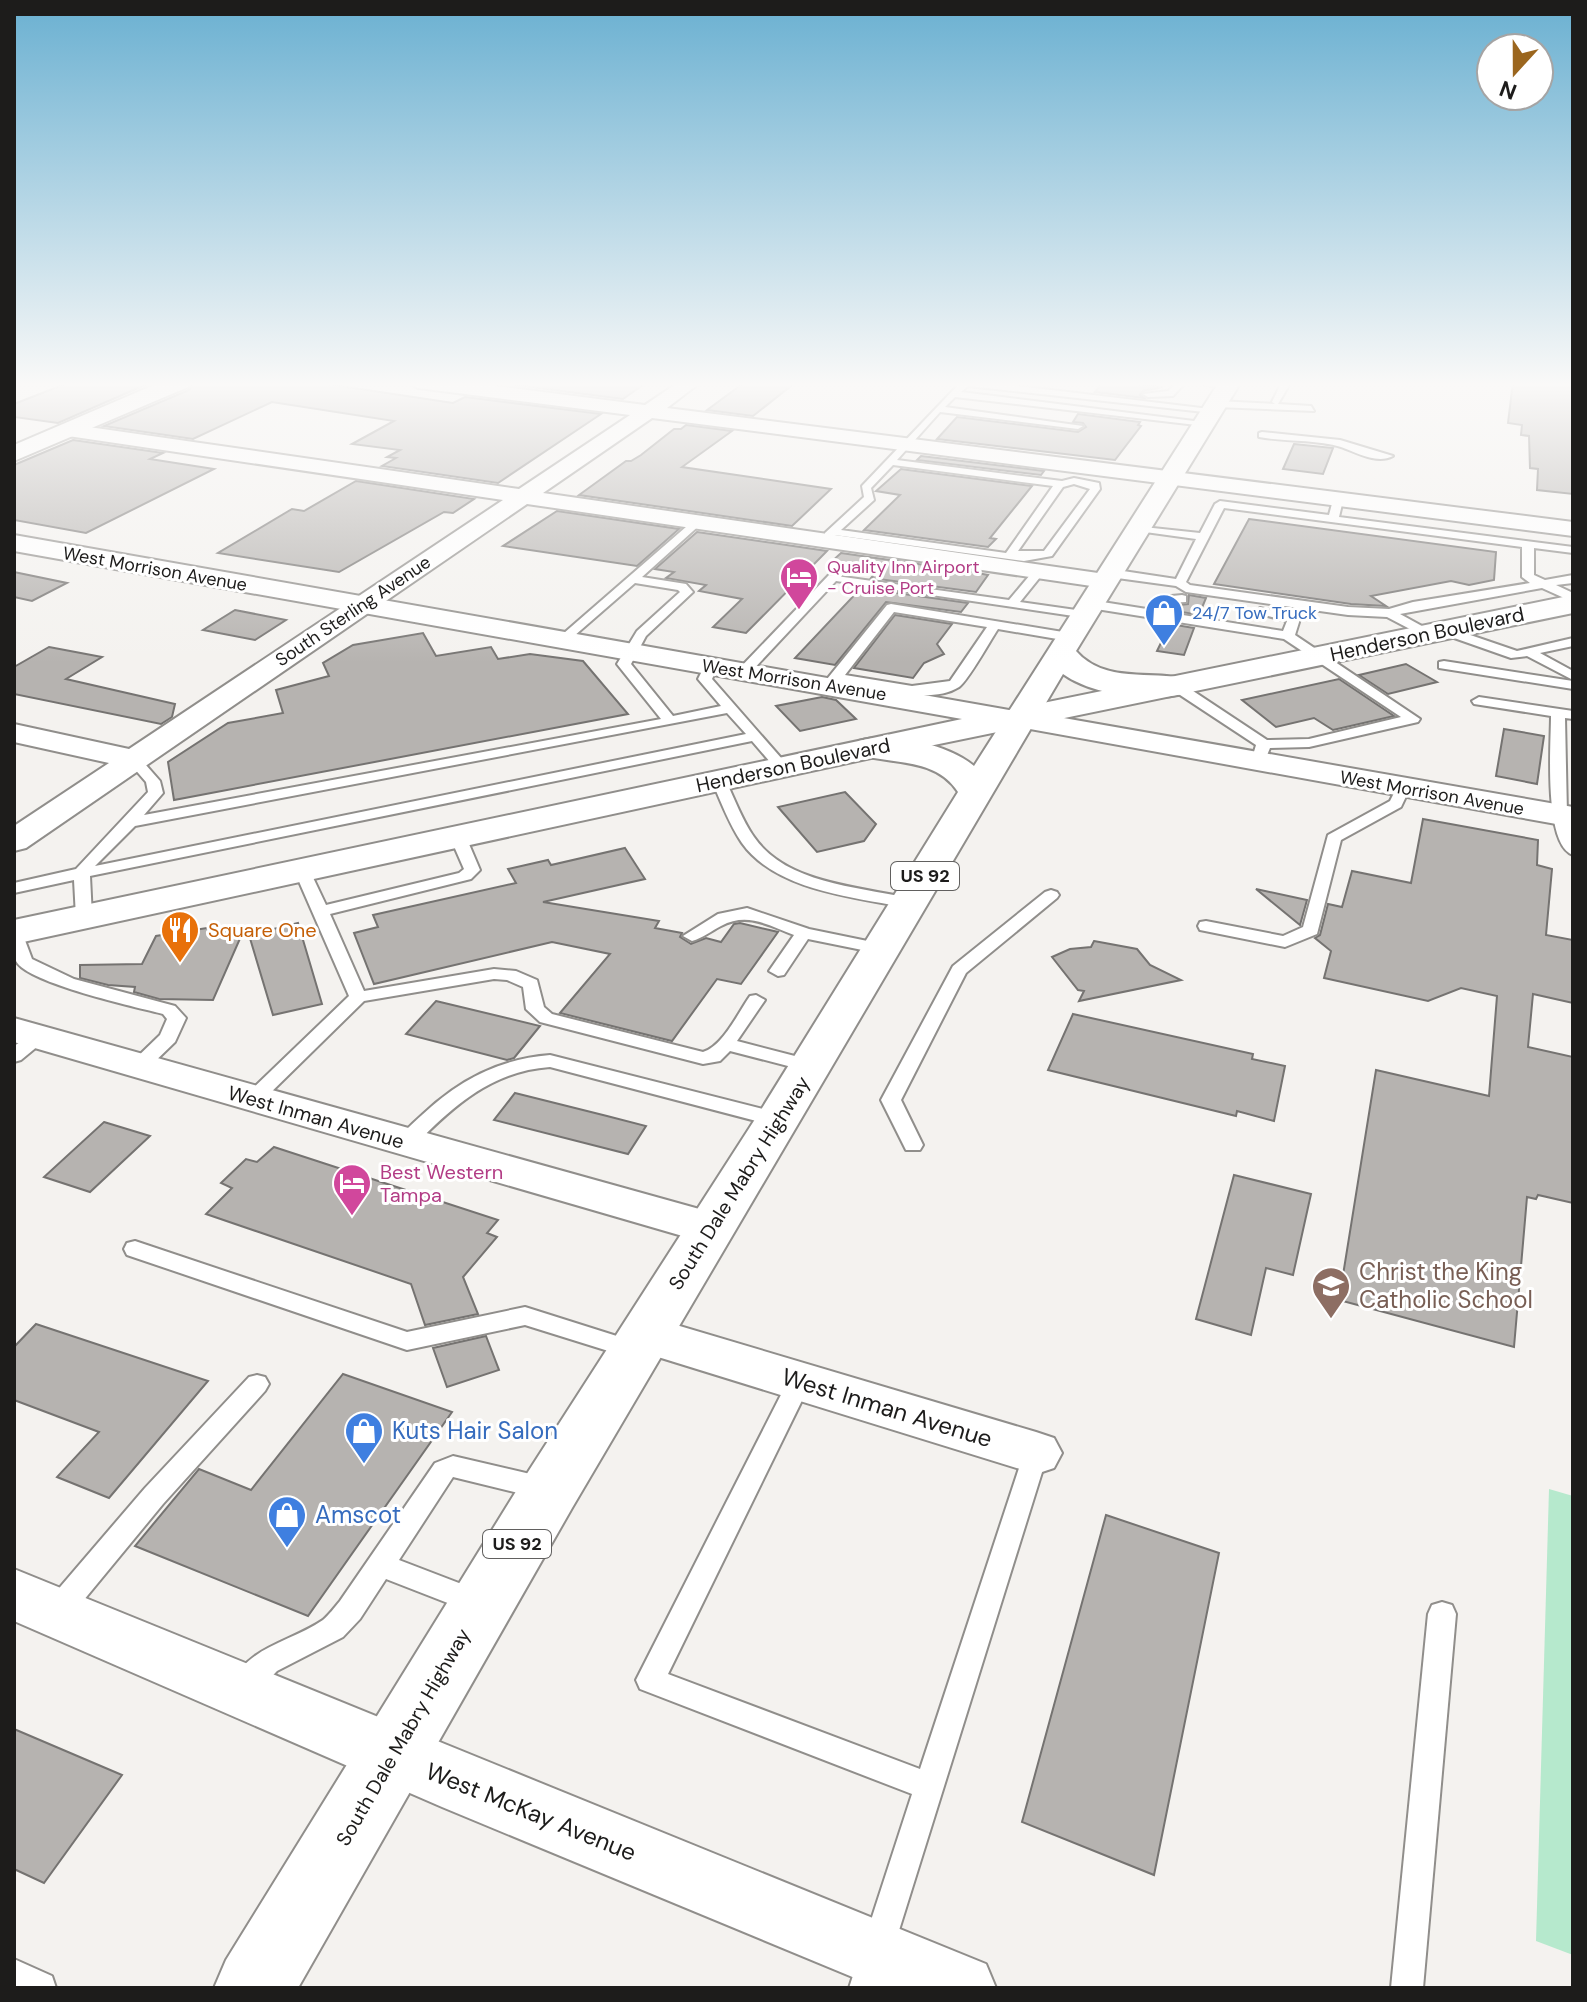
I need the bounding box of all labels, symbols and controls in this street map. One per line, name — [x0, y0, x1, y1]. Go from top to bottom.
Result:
north arrow — [1475, 32, 1555, 112]
text: N — [1495, 74, 1521, 107]
street label: West Morrison Avenue — [61, 541, 249, 597]
street label: South Sterling Avenue — [271, 550, 435, 672]
place label: Quality Inn Airport - Cruise Port — [827, 555, 979, 600]
hotel icon: Quality Inn Airport - Cruise Port — [778, 556, 820, 611]
shop icon: 24/7 Tow Truck — [1143, 592, 1185, 647]
place label: 24/7 Tow Truck — [1192, 601, 1317, 625]
street label: Henderson Boulevard — [1328, 601, 1526, 667]
street label: West Morrison Avenue — [700, 654, 888, 706]
street label: Henderson Boulevard — [694, 732, 892, 798]
street label: West Morrison Avenue — [1338, 765, 1526, 821]
road number: US 92 — [891, 862, 959, 890]
restaurant icon: Square One — [159, 909, 201, 964]
place label: Square One — [208, 917, 317, 943]
street label: South Dale Mabry Highway — [663, 1071, 815, 1295]
street label: West Inman Avenue — [225, 1079, 407, 1155]
place label: Best Western Tampa — [380, 1159, 503, 1208]
hotel icon: Best Western Tampa — [331, 1162, 373, 1217]
place label: Christ the King Catholic School — [1359, 1256, 1533, 1315]
school or university icon: Christ the King Catholic School — [1310, 1265, 1352, 1320]
street label: West Inman Avenue — [778, 1361, 996, 1454]
shop icon: Kuts Hair Salon — [343, 1410, 385, 1465]
place label: Kuts Hair Salon — [392, 1415, 558, 1446]
shop icon: Amscot — [266, 1494, 308, 1549]
place label: Amscot — [315, 1499, 401, 1530]
road number: US 92 — [483, 1530, 551, 1558]
street label: South Dale Mabry Highway — [330, 1623, 476, 1851]
street label: West McKay Avenue — [421, 1755, 641, 1868]

